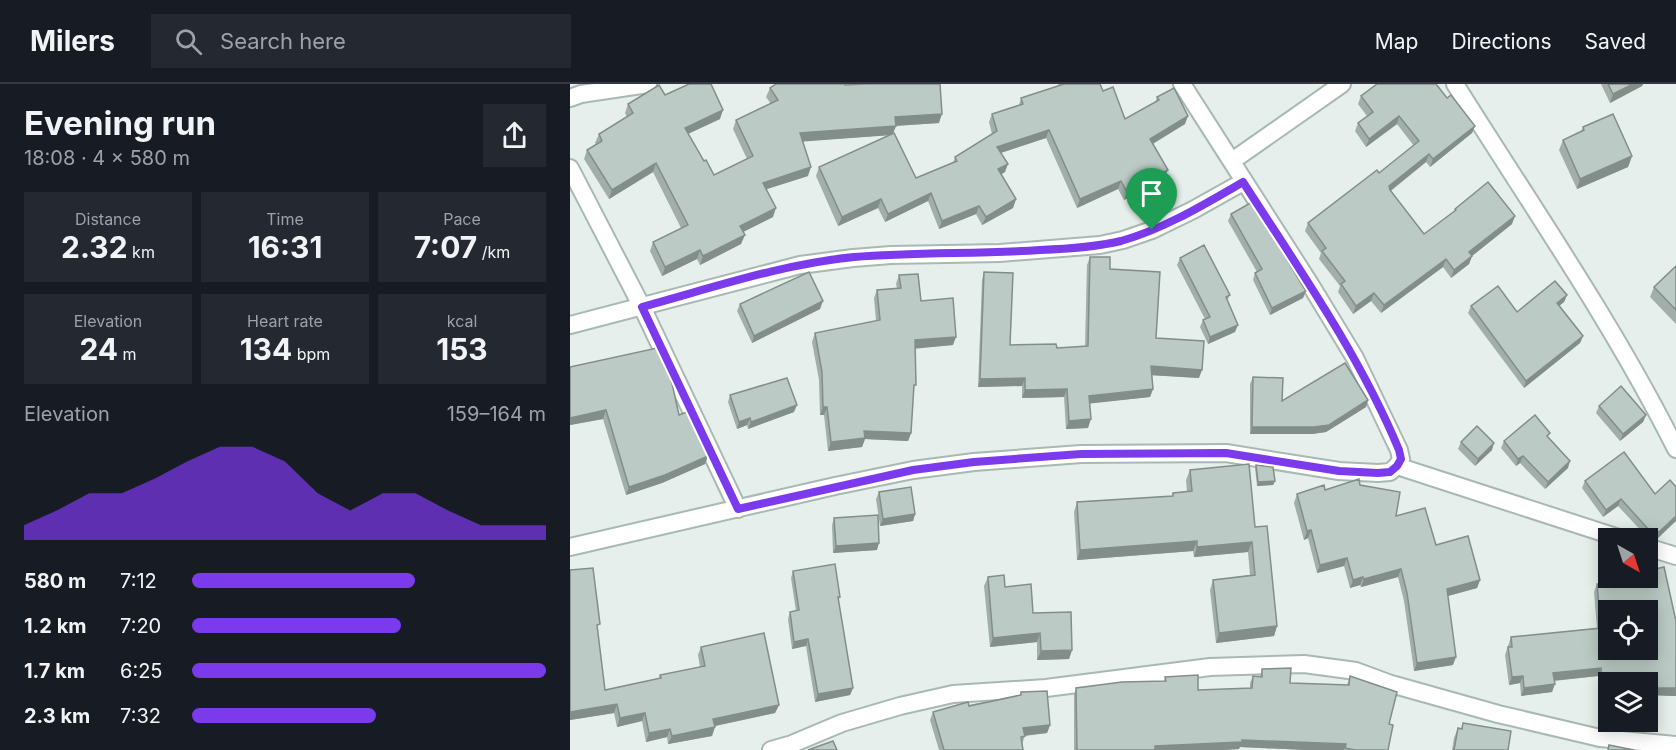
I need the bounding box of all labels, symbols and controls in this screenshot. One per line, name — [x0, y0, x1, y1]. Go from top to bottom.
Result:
search box — [151, 14, 571, 68]
text: Milers — [30, 24, 115, 58]
icon: search — [172, 25, 205, 58]
text: Search here — [220, 28, 346, 54]
text: Map — [1375, 29, 1418, 54]
text: Directions — [1451, 29, 1552, 54]
text: Saved — [1585, 29, 1646, 54]
text: Evening run — [24, 103, 216, 143]
button: share — [483, 104, 546, 167]
text: 18:08 · 4 × 580 m — [24, 146, 190, 170]
pin — [1126, 168, 1177, 230]
icon: arrive — [1135, 177, 1168, 210]
text: Distance — [75, 209, 141, 229]
text: Time — [266, 209, 304, 229]
text: Pace — [443, 209, 481, 229]
text: 2.32 — [61, 229, 128, 265]
text: 16:31 — [248, 229, 322, 265]
text: 7:07 — [414, 229, 477, 265]
text: km — [128, 242, 155, 262]
text: /km — [477, 242, 510, 262]
text: Elevation — [74, 311, 142, 331]
text: Heart rate — [247, 311, 323, 331]
text: kcal — [447, 311, 477, 331]
text: 24 — [79, 331, 118, 367]
text: 134 — [240, 331, 292, 367]
text: 153 — [436, 331, 488, 367]
text: m — [118, 344, 137, 364]
text: bpm — [292, 344, 330, 364]
text: Elevation — [24, 402, 110, 426]
text: 159–164 m — [447, 402, 546, 426]
north arrow — [1598, 528, 1658, 588]
map controls — [1598, 528, 1658, 732]
text: 580 m — [24, 569, 86, 593]
text: 7:12 — [120, 569, 157, 593]
button: locate — [1598, 600, 1658, 660]
text: 1.2 km — [24, 614, 87, 638]
text: 7:20 — [120, 614, 161, 638]
text: 1.7 km — [24, 659, 85, 683]
text: 6:25 — [120, 659, 163, 683]
button: layers — [1598, 672, 1658, 732]
text: 2.3 km — [24, 704, 90, 728]
text: 7:32 — [120, 704, 161, 728]

